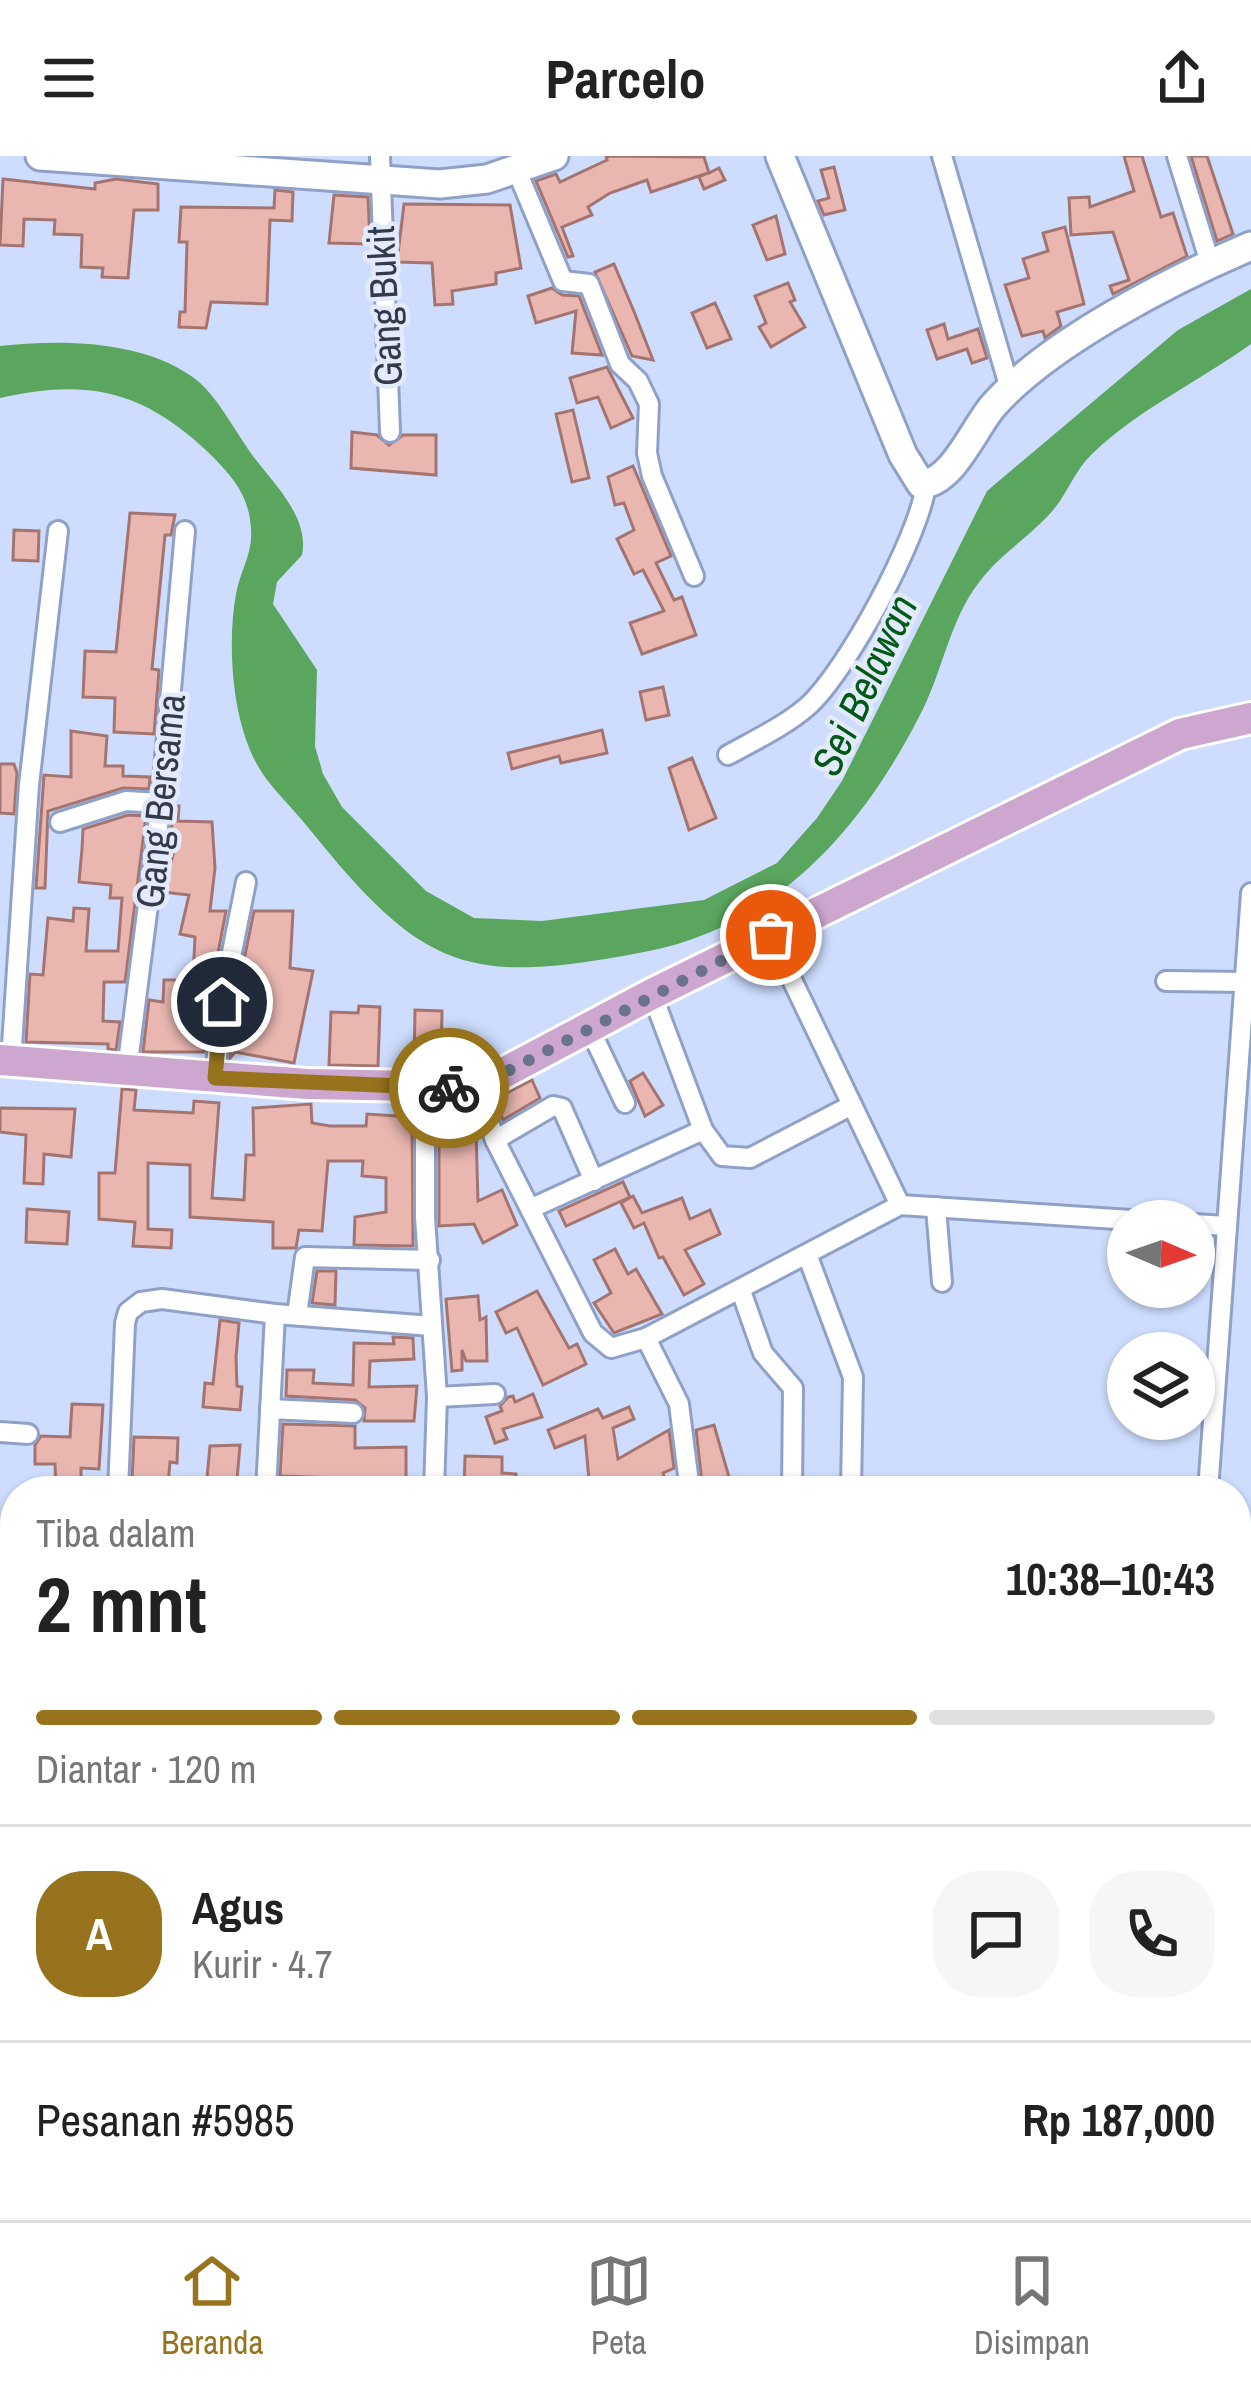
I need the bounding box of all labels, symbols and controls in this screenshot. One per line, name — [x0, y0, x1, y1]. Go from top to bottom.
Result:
text: Parcelo — [545, 42, 706, 115]
icon: menu — [36, 45, 102, 111]
icon: share — [1149, 45, 1215, 111]
street label: Gang Bukit — [354, 225, 414, 387]
water label: Sei Belawan — [798, 586, 930, 784]
street label: Gang Bersama — [123, 691, 197, 911]
pin — [720, 884, 822, 986]
icon: bag — [738, 902, 804, 968]
pin — [171, 951, 273, 1053]
icon: home — [189, 969, 255, 1035]
courier — [389, 1028, 509, 1148]
icon: bike — [416, 1055, 482, 1121]
north arrow — [1107, 1200, 1215, 1308]
map controls — [1107, 1200, 1215, 1440]
button: layers — [1107, 1332, 1215, 1440]
text: Tiba dalam — [36, 1507, 195, 1559]
text: 10:38–10:43 — [1006, 1548, 1215, 1609]
text: 2 mnt — [36, 1551, 207, 1656]
text: Diantar · 120 m — [36, 1743, 256, 1795]
button: chat — [933, 1871, 1059, 1997]
button: phone — [1089, 1871, 1215, 1997]
text: Agus — [192, 1877, 284, 1938]
text: A — [86, 1903, 112, 1964]
text: Kurir · 4.7 — [192, 1938, 332, 1990]
text: Pesanan #5985 — [36, 2089, 295, 2150]
text: Rp 187,000 — [1022, 2089, 1215, 2150]
tab: Beranda — [161, 2248, 263, 2364]
tab: Peta — [586, 2248, 652, 2364]
tab: Disimpan — [974, 2248, 1090, 2364]

